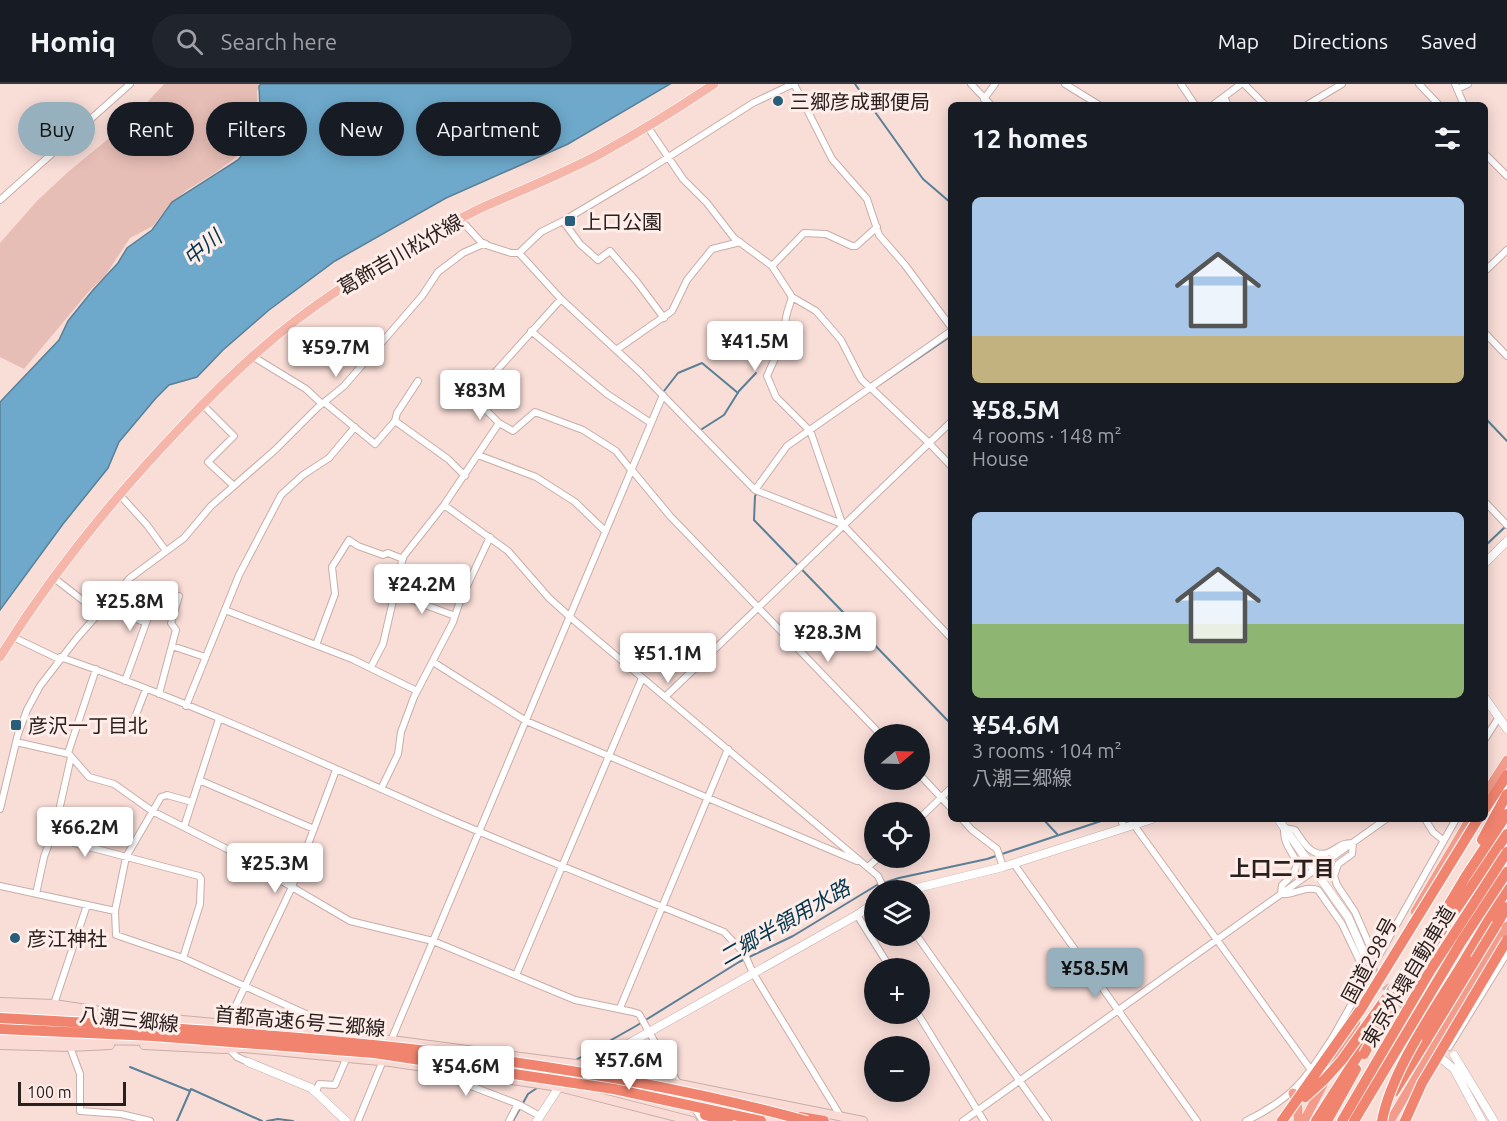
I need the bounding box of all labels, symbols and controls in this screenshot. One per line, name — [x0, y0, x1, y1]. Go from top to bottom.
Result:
search box — [152, 14, 572, 68]
icon: search — [173, 25, 206, 58]
text: Homiq — [30, 26, 116, 57]
text: Search here — [221, 29, 337, 54]
text: Map — [1218, 29, 1259, 53]
text: Directions — [1292, 29, 1388, 53]
text: Saved — [1421, 29, 1477, 53]
place label: 三郷彦成郵便局 — [790, 90, 930, 113]
marker: 三郷彦成郵便局 — [771, 94, 785, 108]
chip: Buy — [18, 102, 95, 156]
chip: Rent — [107, 102, 194, 156]
chip: Filters — [206, 102, 307, 156]
chip: New — [319, 102, 404, 156]
chip: Apartment — [416, 102, 561, 156]
icon: filters — [1431, 122, 1464, 155]
text: 12 homes — [972, 124, 1088, 153]
street label: 葛飾吉川松伏線 — [334, 209, 466, 299]
place label: 上口公園 — [582, 210, 662, 233]
marker: 上口公園 — [563, 214, 577, 228]
water label: 中川 — [178, 223, 227, 270]
icon: home — [1164, 236, 1272, 344]
pin: ¥41.5M — [706, 321, 804, 372]
pin: ¥59.7M — [287, 327, 385, 378]
text: ¥41.5M — [721, 329, 789, 352]
text: ¥59.7M — [302, 335, 370, 358]
pin: ¥83M — [444, 370, 516, 421]
text: ¥83M — [454, 378, 506, 401]
text: ¥58.5M — [972, 395, 1060, 424]
text: 4 rooms · 148 m² — [972, 424, 1122, 447]
text: House — [972, 447, 1029, 470]
icon: home — [1164, 551, 1272, 659]
pin: ¥24.2M — [373, 564, 471, 615]
text: ¥24.2M — [388, 572, 456, 595]
pin: ¥25.8M — [81, 581, 179, 632]
text: ¥25.8M — [96, 589, 164, 612]
pin: ¥28.3M — [779, 612, 877, 663]
text: ¥28.3M — [794, 620, 862, 643]
pin: ¥51.1M — [619, 633, 717, 684]
text: ¥51.1M — [634, 641, 702, 664]
text: ¥54.6M — [972, 710, 1060, 739]
place label: 彦沢一丁目北 — [28, 714, 148, 737]
marker: 彦沢一丁目北 — [9, 718, 23, 732]
north arrow — [864, 724, 930, 790]
map controls — [864, 724, 930, 1102]
text: 3 rooms · 104 m² — [972, 739, 1122, 762]
text: 八潮三郷線 — [972, 766, 1072, 789]
button: locate — [864, 802, 930, 868]
pin: ¥66.2M — [36, 807, 134, 858]
text: ¥66.2M — [51, 815, 119, 838]
pin: ¥25.3M — [226, 843, 324, 894]
text: ¥25.3M — [241, 851, 309, 874]
district label: 上口二丁目 — [1230, 856, 1335, 880]
water label: 二郷半領用水路 — [714, 874, 855, 969]
button: layers — [864, 880, 930, 946]
street label: 東京外環自動車道 — [1357, 902, 1459, 1050]
street label: 国道298号 — [1337, 913, 1401, 1007]
place label: 彦江神社 — [27, 927, 107, 950]
marker: 彦江神社 — [8, 931, 22, 945]
pin: ¥58.5M — [1046, 948, 1144, 999]
text: ¥58.5M — [1061, 956, 1129, 979]
button: + — [864, 958, 930, 1024]
street label: 八潮三郷線 — [78, 1002, 180, 1036]
street label: 首都高速6号三郷線 — [214, 1002, 386, 1040]
button: − — [864, 1036, 930, 1102]
pin: ¥57.6M — [580, 1040, 678, 1091]
pin: ¥54.6M — [417, 1046, 515, 1097]
text: ¥57.6M — [595, 1048, 663, 1071]
text: ¥54.6M — [432, 1054, 500, 1077]
scale bar — [18, 1079, 126, 1106]
text: 100 m — [27, 1083, 72, 1101]

